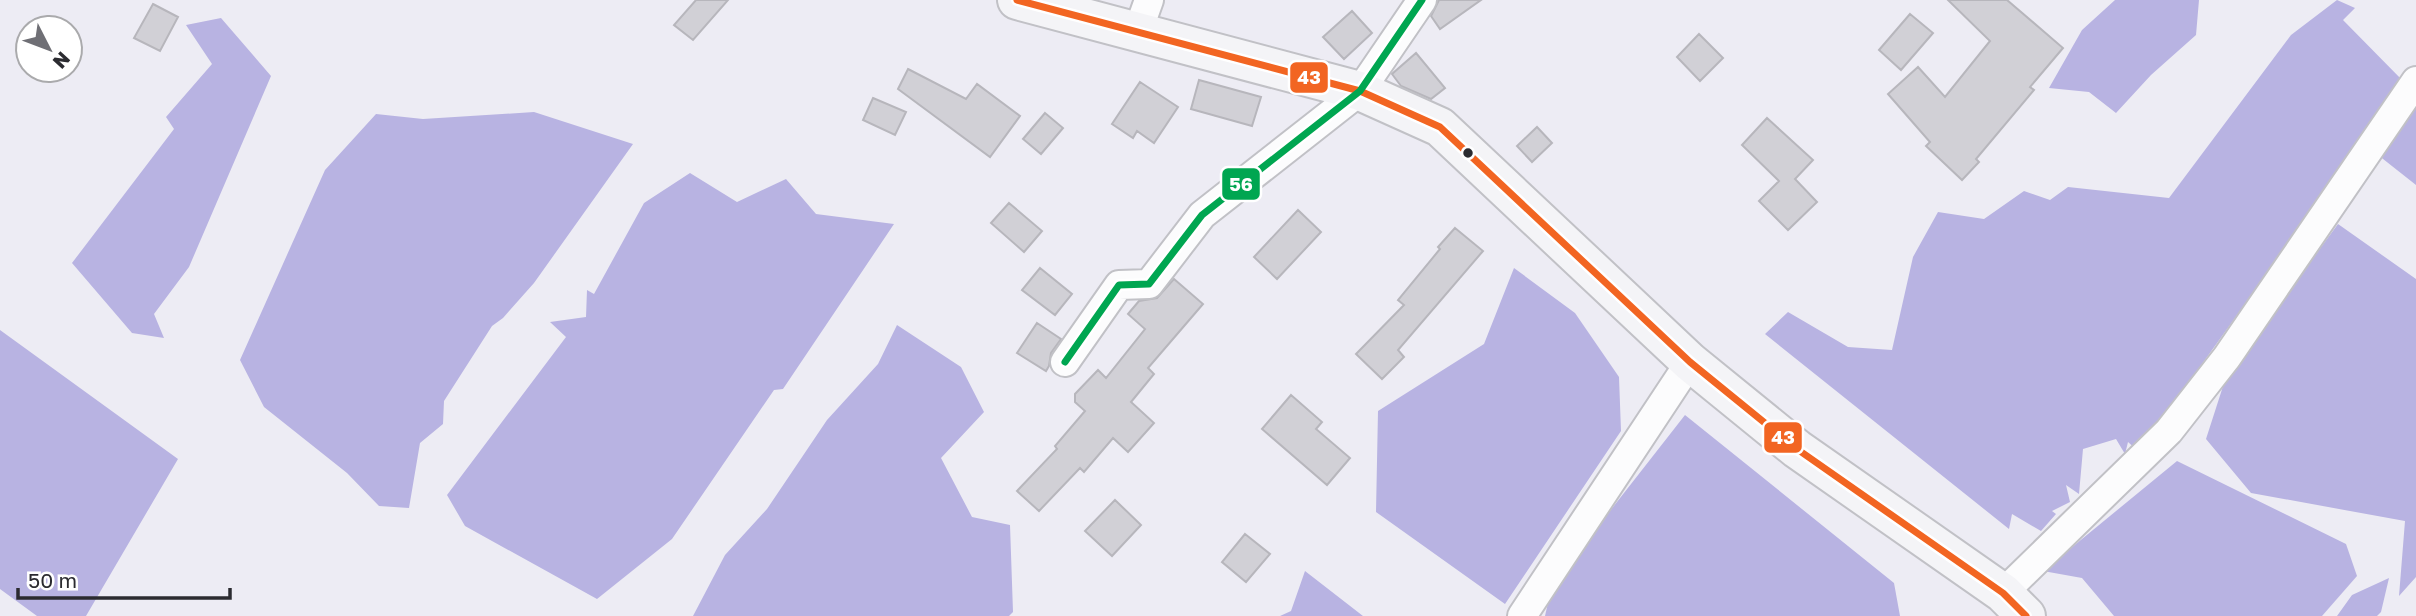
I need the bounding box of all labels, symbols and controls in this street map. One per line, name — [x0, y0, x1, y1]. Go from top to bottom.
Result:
north arrow — [14, 14, 84, 84]
text: N — [49, 48, 75, 74]
line badge: 43 — [1289, 61, 1329, 94]
text: 43 — [1297, 65, 1321, 88]
unlabelled marker — [1461, 146, 1475, 160]
line badge: 56 — [1221, 167, 1261, 201]
text: 56 — [1229, 172, 1253, 195]
line badge: 43 — [1763, 421, 1803, 454]
text: 43 — [1771, 425, 1795, 448]
scale bar — [18, 556, 229, 600]
text: 50 m — [28, 567, 77, 593]

